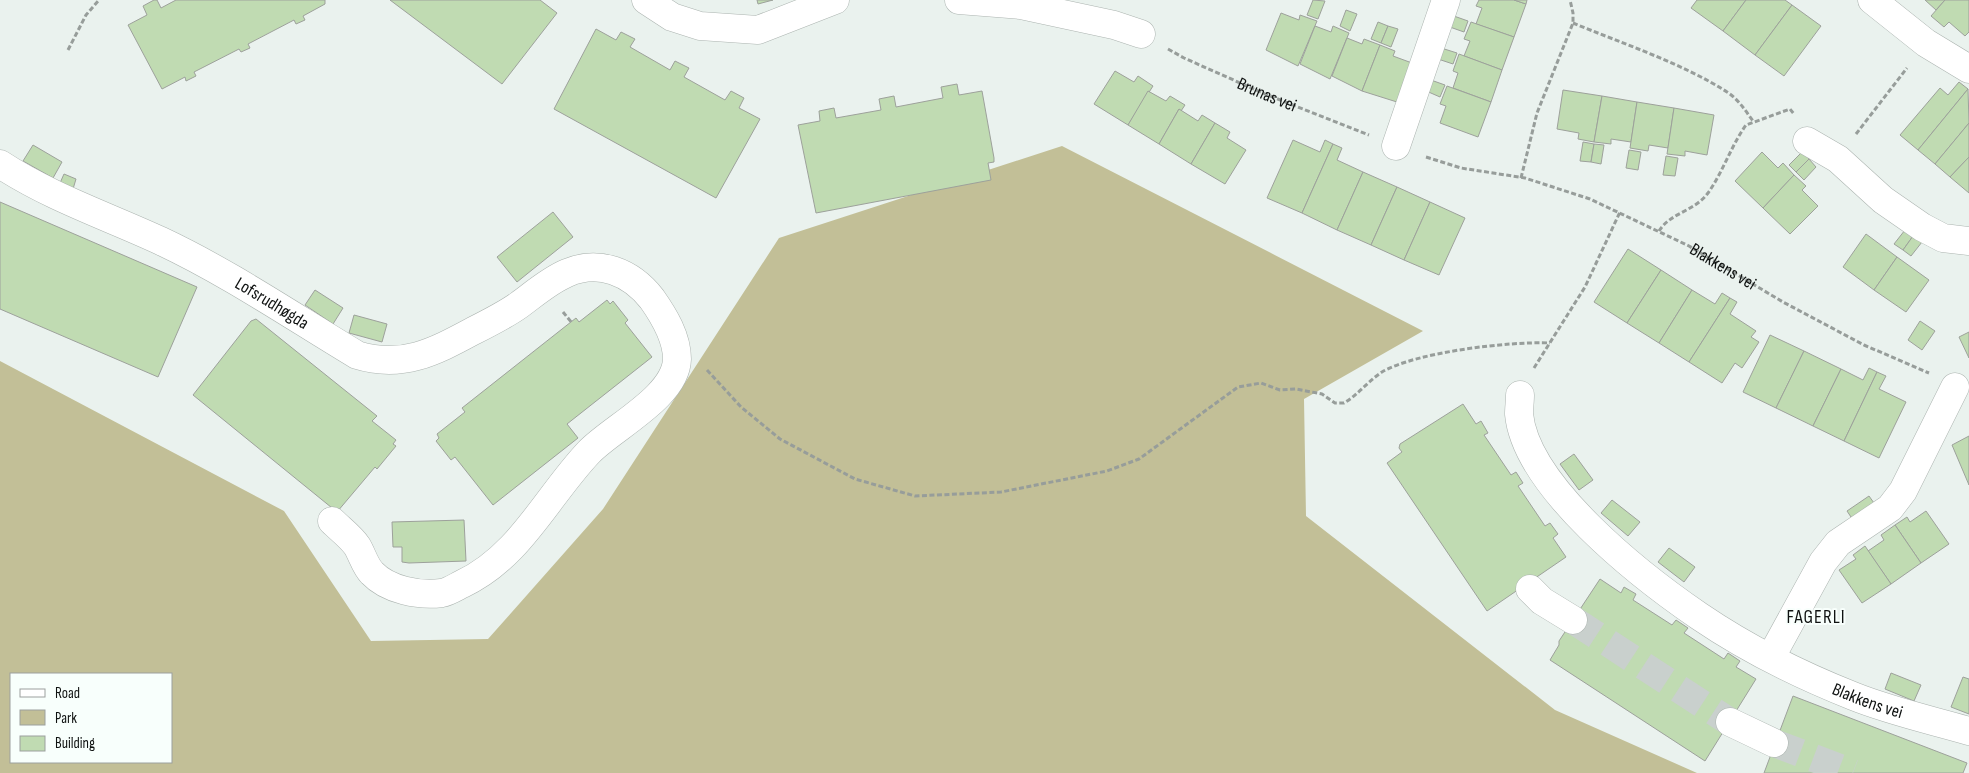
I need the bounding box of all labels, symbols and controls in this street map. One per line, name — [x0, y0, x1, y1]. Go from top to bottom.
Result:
street label: Brunas vei — [1234, 73, 1299, 116]
street label: Blakkens vei — [1686, 239, 1760, 295]
street label: Lofsrudhøgda — [231, 273, 313, 334]
district label: FAGERLI — [1786, 606, 1846, 629]
legend — [10, 673, 172, 763]
street label: Blakkens vei — [1829, 679, 1905, 723]
text: Road — [55, 684, 80, 703]
text: Park — [55, 709, 77, 728]
text: Building — [55, 734, 95, 753]

